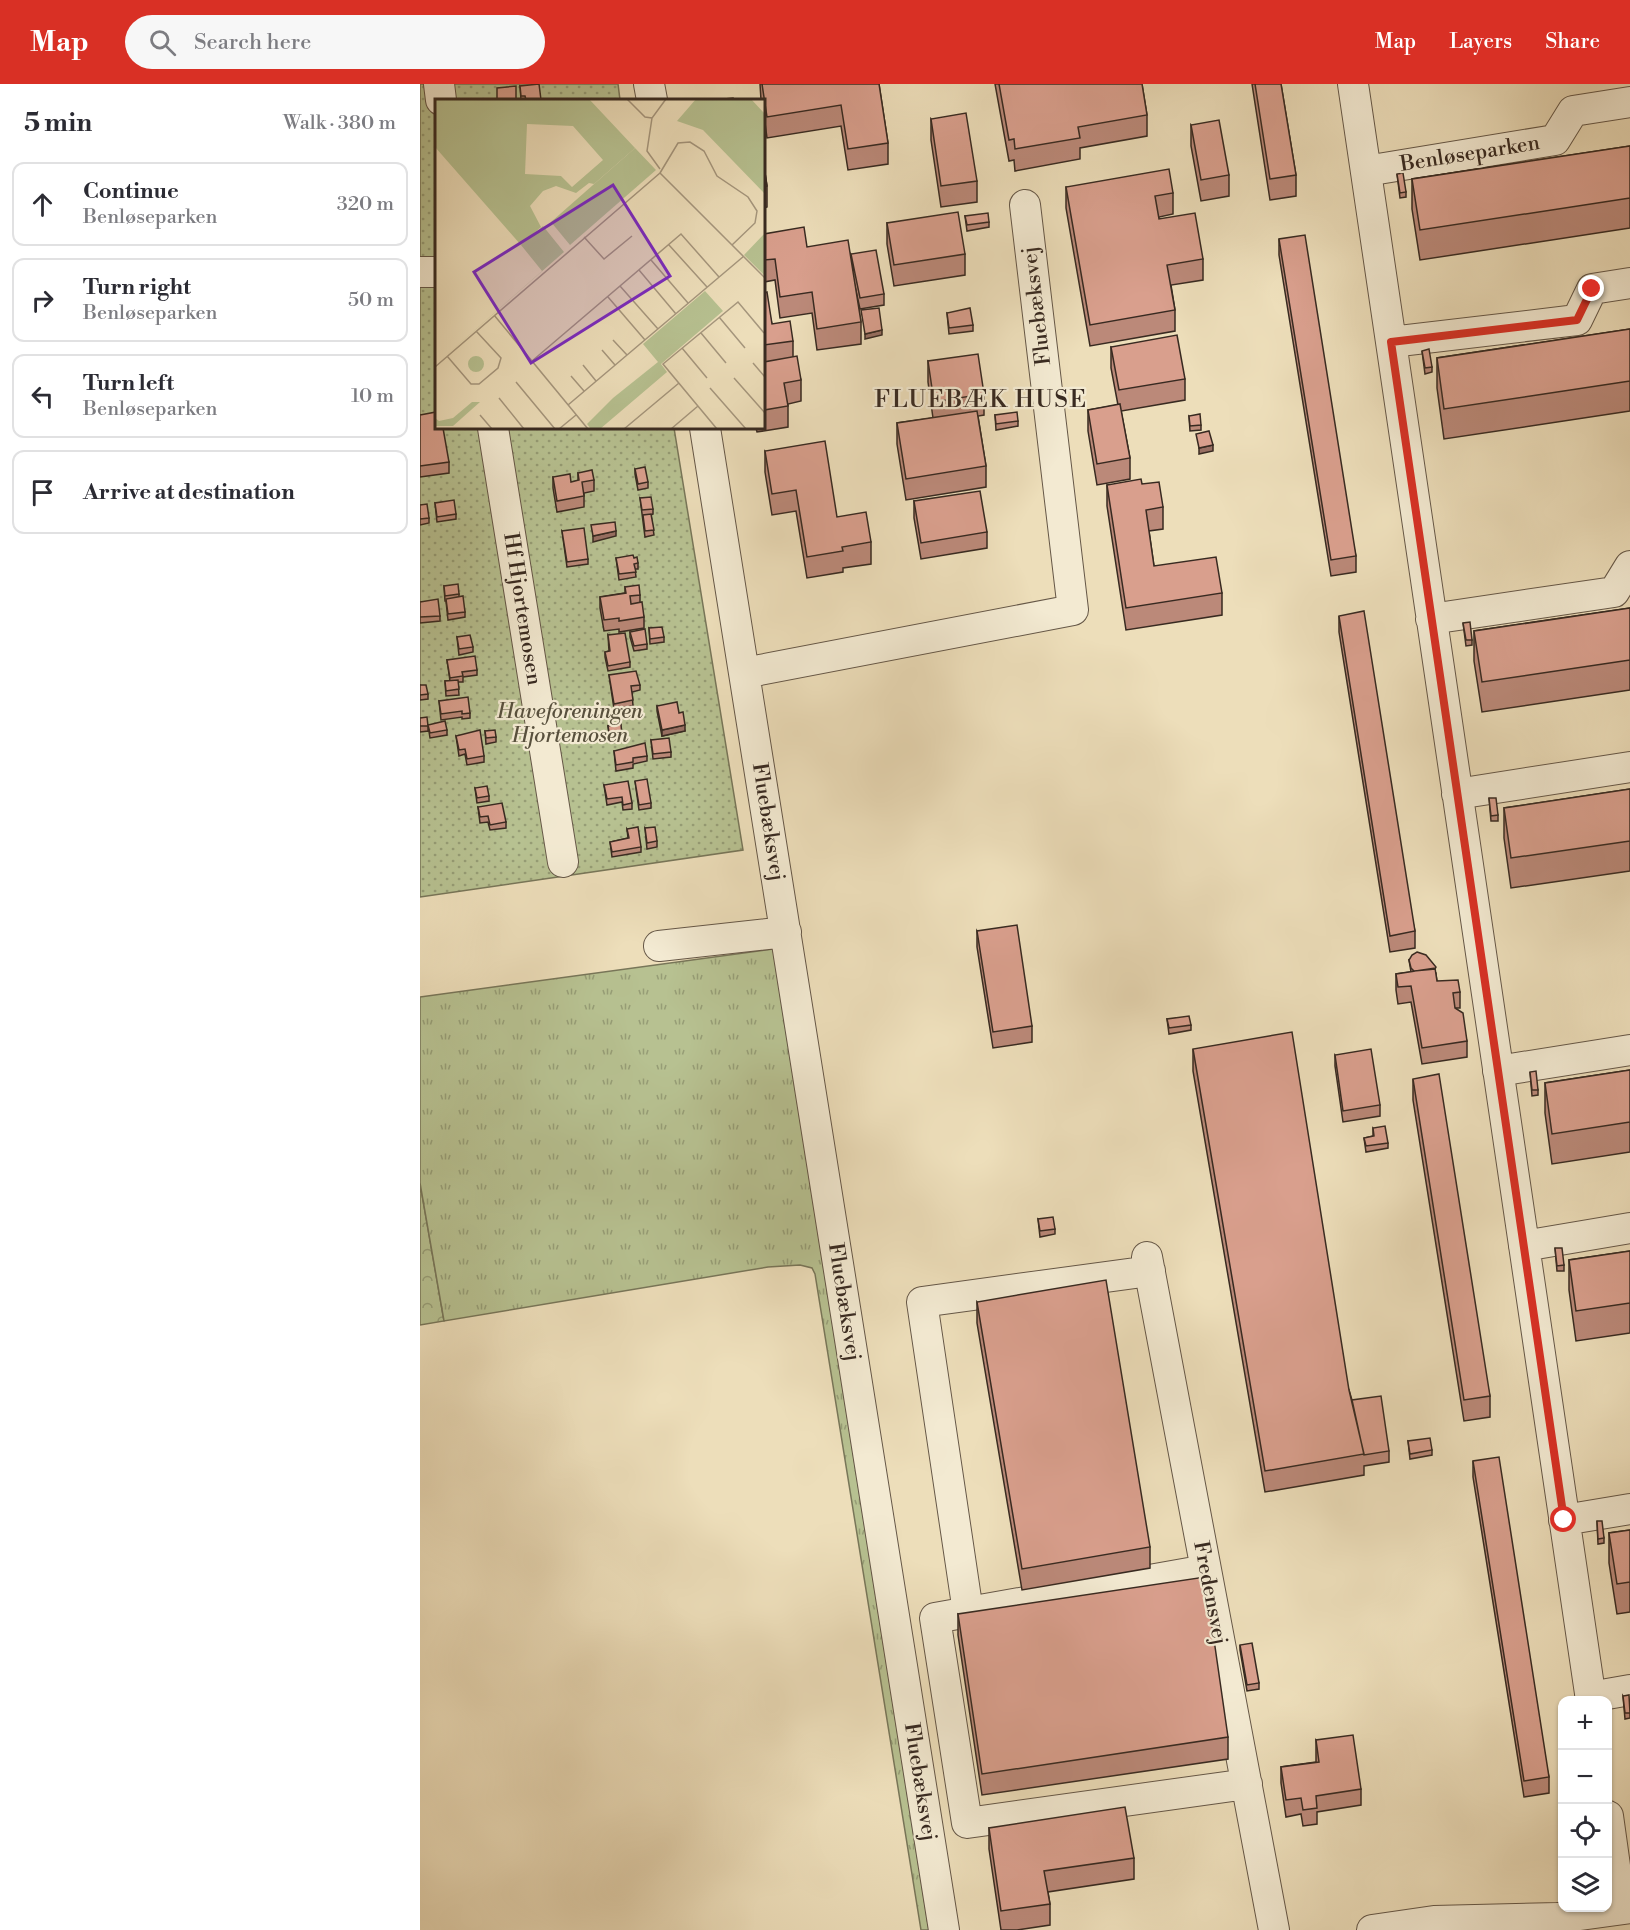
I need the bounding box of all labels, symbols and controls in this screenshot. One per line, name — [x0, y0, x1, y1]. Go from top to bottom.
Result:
search box — [125, 15, 545, 69]
text: Map — [30, 25, 89, 60]
icon: search — [146, 26, 179, 59]
text: Search here — [194, 29, 311, 56]
text: Map — [1375, 29, 1416, 55]
text: Layers — [1449, 29, 1512, 55]
text: Share — [1545, 29, 1600, 55]
inset map — [435, 99, 765, 429]
text: 5 min — [24, 107, 92, 139]
text: Walk · 380 m — [283, 111, 396, 136]
street label: Benløseparken — [1397, 130, 1542, 178]
text: Continue — [83, 178, 179, 205]
icon: ahead — [26, 188, 59, 221]
text: 320 m — [337, 192, 394, 217]
text: Benløseparken — [83, 205, 217, 230]
street label: Fluebæksvej — [1017, 245, 1057, 367]
text: Turn right — [83, 274, 191, 301]
route end — [1578, 275, 1604, 301]
icon: right — [26, 284, 59, 317]
text: 50 m — [348, 288, 394, 313]
text: Benløseparken — [83, 301, 217, 326]
text: Turn left — [83, 370, 174, 397]
icon: left — [26, 380, 59, 413]
text: 10 m — [351, 384, 394, 409]
district label: FLUEBÆK HUSE — [874, 385, 1088, 415]
text: Benløseparken — [83, 397, 217, 422]
icon: arrive — [26, 476, 59, 509]
text: Arrive at destination — [83, 479, 295, 506]
street label: Hf Hjortemosen — [497, 531, 547, 688]
park label: Haveforeningen Hjortemosen — [496, 699, 643, 749]
street label: Fluebæksvej — [746, 761, 790, 883]
street label: Fluebæksvej — [822, 1241, 866, 1363]
route start — [1550, 1506, 1576, 1532]
street label: Fredensvej — [1187, 1539, 1233, 1647]
map controls — [1558, 1696, 1612, 1912]
button: + — [1558, 1696, 1612, 1750]
street label: Fluebæksvej — [898, 1721, 942, 1843]
button: − — [1558, 1750, 1612, 1804]
button: locate — [1558, 1804, 1612, 1858]
button: layers — [1558, 1858, 1612, 1912]

